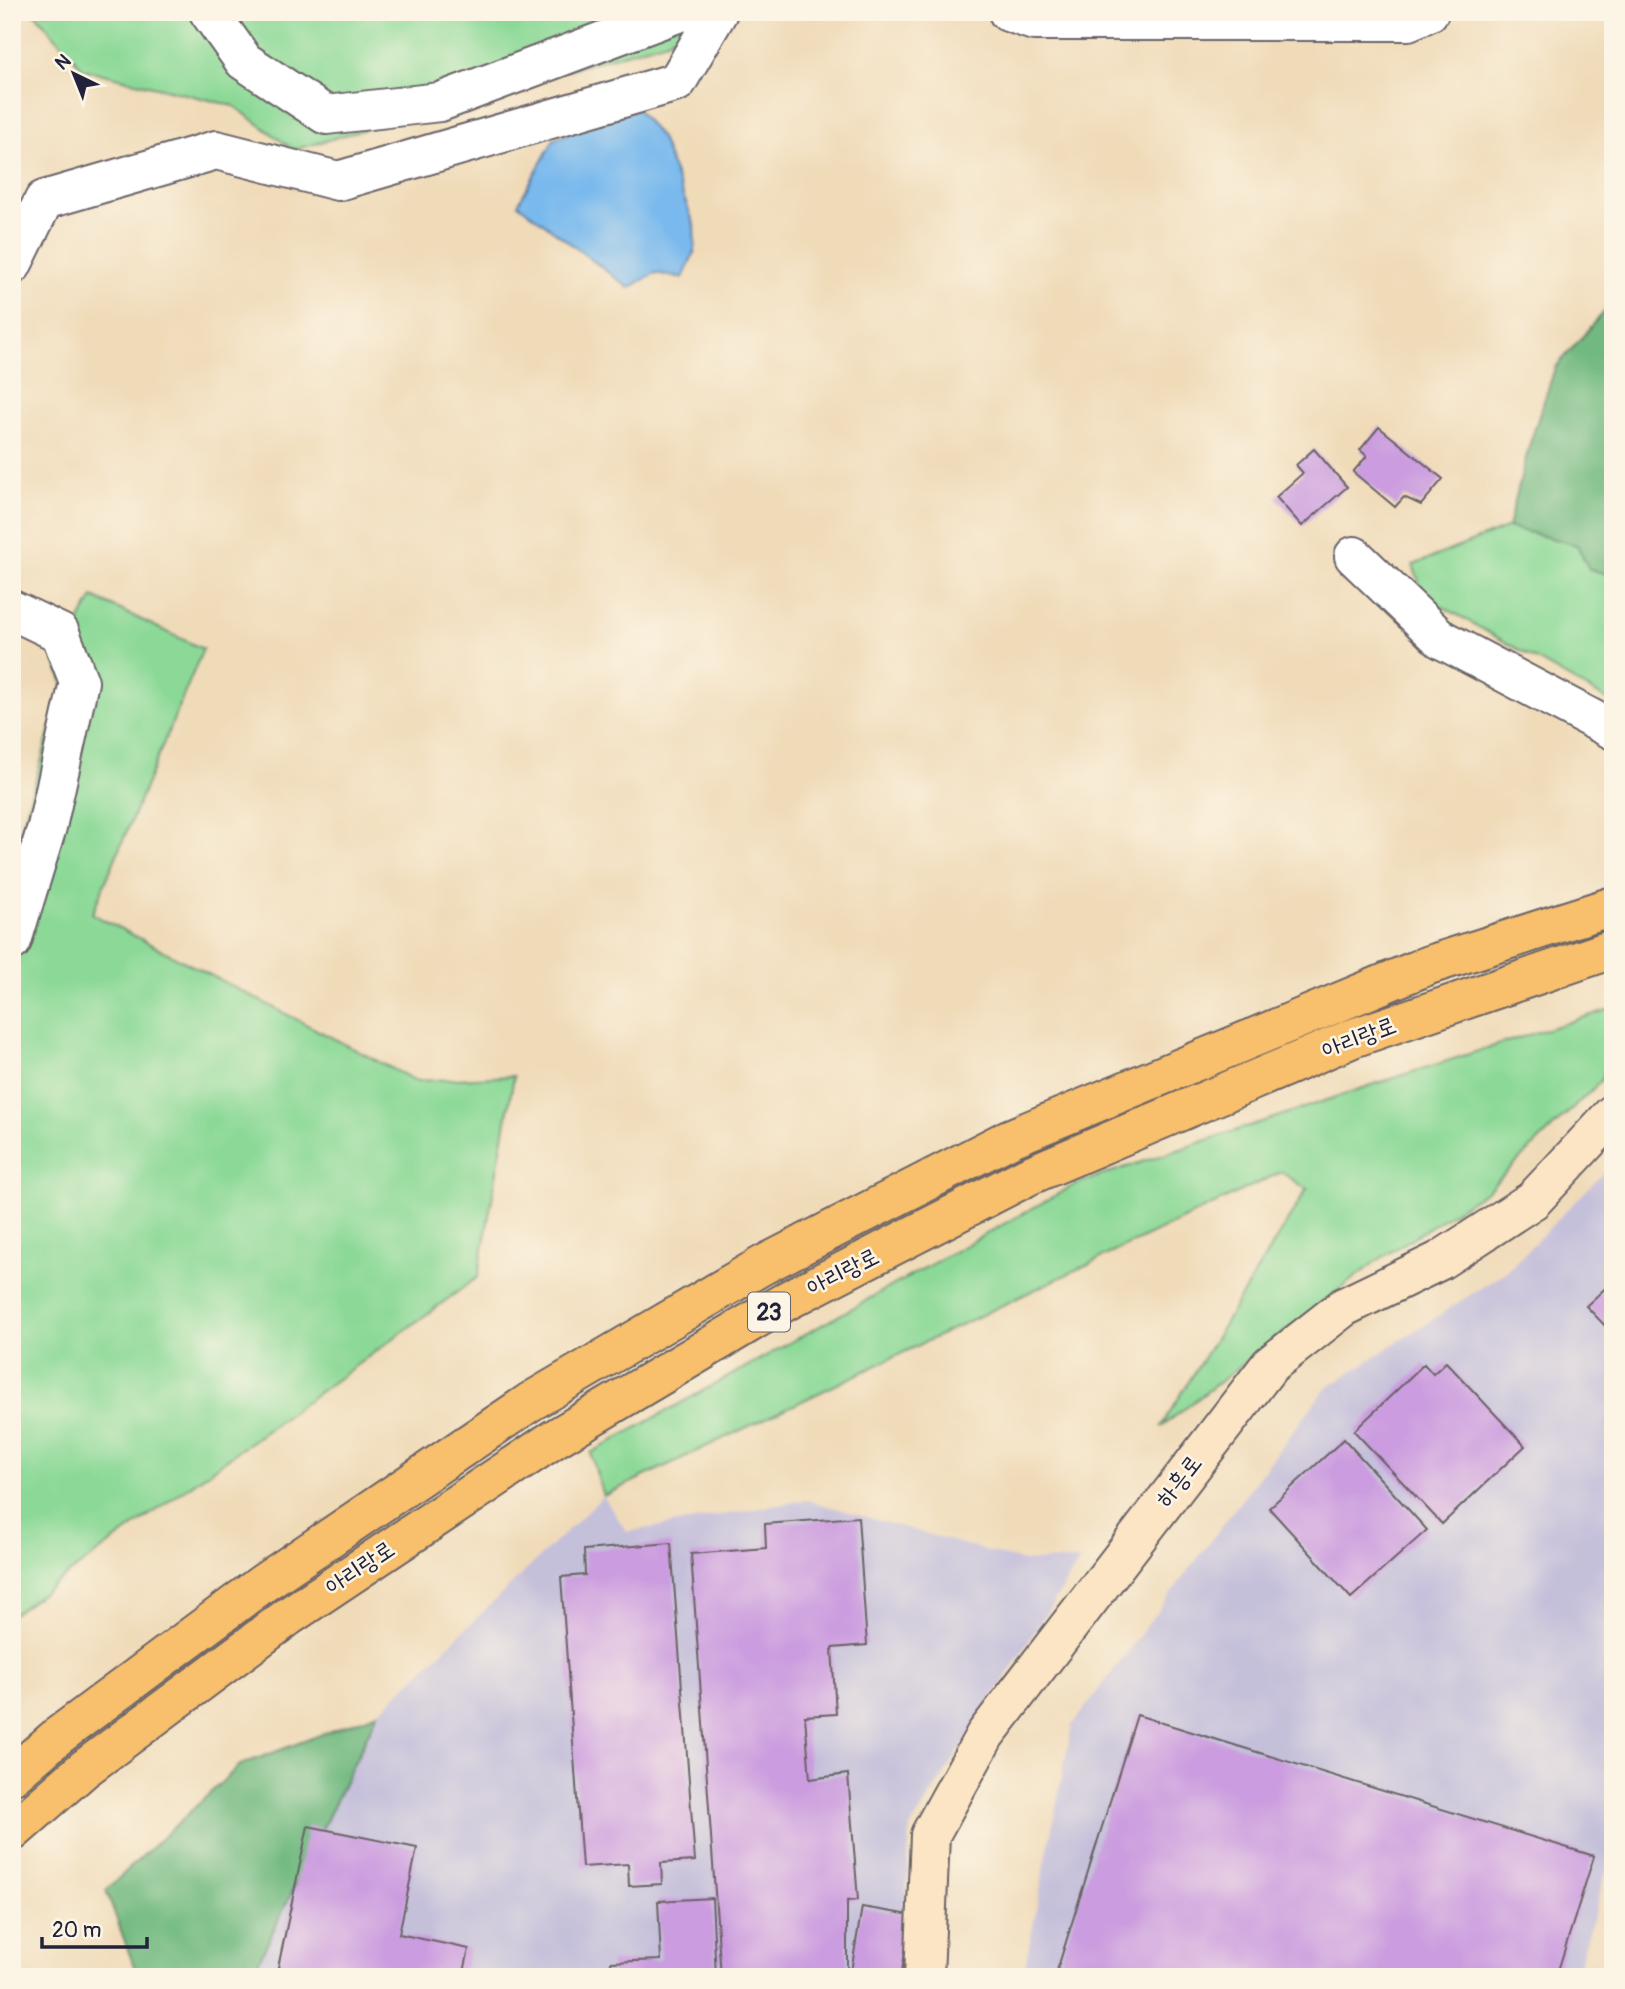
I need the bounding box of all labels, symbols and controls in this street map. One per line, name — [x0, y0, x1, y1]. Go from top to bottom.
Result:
north arrow — [38, 38, 108, 108]
text: N — [50, 49, 76, 75]
street label: 아리랑로 — [1318, 1011, 1400, 1065]
street label: 아리랑로 — [802, 1242, 884, 1302]
road number: 23 — [748, 1292, 790, 1331]
street label: 하흥로 — [1150, 1449, 1208, 1513]
street label: 아리랑로 — [320, 1534, 400, 1602]
scale bar — [42, 1905, 147, 1949]
text: 20 m — [52, 1917, 101, 1944]

